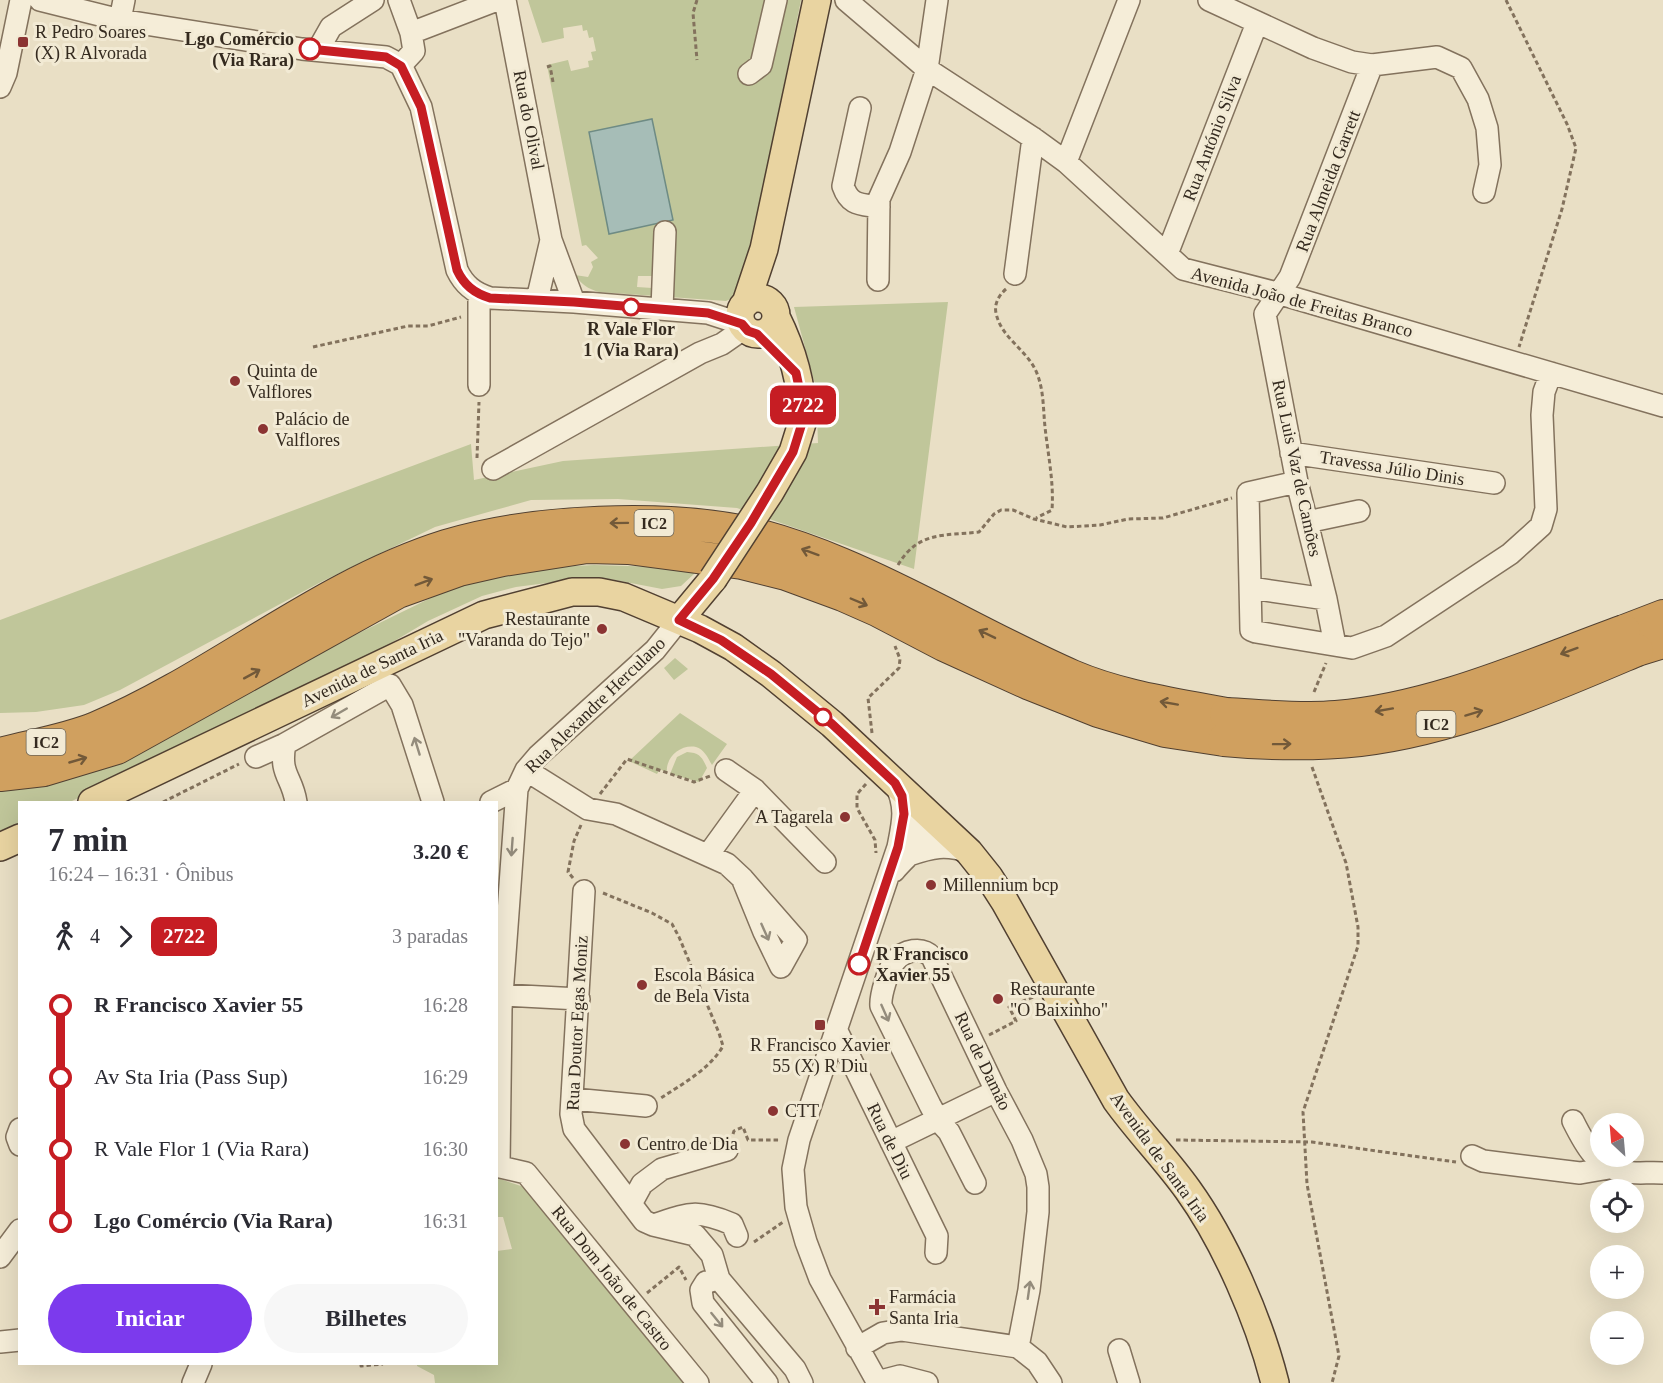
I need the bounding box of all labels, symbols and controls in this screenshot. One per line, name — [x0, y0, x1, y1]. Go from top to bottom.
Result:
place label: R Pedro Soares (X) R Alvorada — [35, 22, 147, 64]
place label: Lgo Comércio (Via Rara) — [185, 29, 294, 71]
marker: R Pedro Soares (X) R Alvorada — [16, 35, 30, 49]
marker: Lgo Comércio (Via Rara) — [299, 38, 321, 60]
street label: Rua do Olival — [510, 69, 548, 171]
street label: Rua António Silva — [1179, 72, 1245, 204]
street label: Rua Almeida Garrett — [1292, 107, 1364, 255]
street label: Avenida João de Freitas Branco — [1189, 263, 1415, 341]
marker: R Vale Flor 1 (Via Rara) — [622, 298, 640, 316]
place label: R Vale Flor 1 (Via Rara) — [583, 319, 679, 361]
place label: Quinta de Valflores — [247, 361, 317, 402]
marker: Quinta de Valflores — [228, 374, 242, 388]
street label: Rua Luis Vaz de Camões — [1268, 378, 1326, 558]
line badge: 2722 — [761, 386, 845, 424]
text: 2722 — [782, 393, 824, 417]
place label: Palácio de Valflores — [275, 409, 349, 450]
marker: Palácio de Valflores — [256, 422, 270, 436]
street label: Travessa Júlio Dinis — [1318, 447, 1466, 489]
road number: IC2 — [634, 510, 674, 536]
one-way arrow — [610, 517, 630, 529]
one-way arrow — [802, 546, 820, 557]
one-way arrow — [414, 576, 433, 587]
one-way arrow — [849, 597, 868, 608]
place label: Restaurante "Varanda do Tejo" — [458, 609, 590, 650]
marker: Restaurante "Varanda do Tejo" — [595, 622, 609, 636]
street label: Avenida de Santa Iria — [298, 625, 446, 711]
one-way arrow — [979, 628, 997, 640]
street label: Rua Alexandre Herculano — [521, 633, 669, 777]
one-way arrow — [1561, 646, 1579, 657]
one-way arrow — [243, 668, 260, 680]
one-way arrow — [1159, 697, 1179, 708]
one-way arrow — [1375, 705, 1394, 716]
one-way arrow — [331, 707, 348, 719]
one-way arrow — [1464, 707, 1483, 718]
unlabelled marker — [814, 708, 832, 726]
road number: IC2 — [1416, 711, 1456, 737]
road number: IC2 — [26, 729, 66, 755]
one-way arrow — [411, 737, 422, 756]
one-way arrow — [1272, 738, 1291, 750]
one-way arrow — [68, 754, 87, 765]
place label: A Tagarela — [755, 807, 833, 827]
marker: A Tagarela — [838, 810, 852, 824]
text: 7 min — [48, 822, 128, 858]
one-way arrow — [506, 837, 517, 857]
text: 3.20 € — [413, 839, 468, 864]
text: 16:24 – 16:31 · Ônibus — [48, 863, 234, 885]
place label: Millennium bcp — [943, 875, 1059, 895]
marker: Millennium bcp — [924, 878, 938, 892]
icon: walk — [48, 920, 81, 953]
icon: forward — [109, 920, 142, 953]
one-way arrow — [759, 923, 771, 941]
text: 2722 — [163, 924, 205, 948]
text: 4 — [90, 925, 100, 947]
text: 3 paradas — [392, 925, 468, 947]
street label: Rua Doutor Egas Moniz — [562, 935, 592, 1111]
place label: R Francisco Xavier 55 — [876, 944, 968, 985]
marker: R Francisco Xavier 55 — [848, 953, 870, 975]
place label: Escola Básica de Bela Vista — [654, 965, 754, 1006]
marker: Escola Básica de Bela Vista — [635, 978, 649, 992]
place label: Restaurante "O Baixinho" — [1010, 979, 1108, 1020]
text: R Francisco Xavier 55 — [94, 992, 303, 1017]
marker: Restaurante "O Baixinho" — [991, 992, 1005, 1006]
text: 16:28 — [422, 994, 468, 1016]
one-way arrow — [880, 1004, 891, 1022]
street label: Rua de Damão — [951, 1009, 1015, 1113]
marker: R Francisco Xavier 55 (X) R Diu — [813, 1018, 827, 1032]
place label: R Francisco Xavier 55 (X) R Diu — [750, 1035, 890, 1077]
text: Av Sta Iria (Pass Sup) — [94, 1064, 288, 1089]
text: 16:29 — [422, 1066, 468, 1088]
street label: Avenida de Santa Iria — [1106, 1088, 1214, 1226]
street label: Rua de Diu — [863, 1100, 917, 1182]
place label: CTT — [785, 1101, 819, 1121]
marker: CTT — [766, 1104, 780, 1118]
north arrow — [1590, 1113, 1644, 1167]
map controls — [1590, 1113, 1644, 1365]
place label: Centro de Dia — [637, 1134, 738, 1154]
text: R Vale Flor 1 (Via Rara) — [94, 1136, 309, 1161]
marker: Centro de Dia — [618, 1137, 632, 1151]
text: 16:30 — [422, 1138, 468, 1160]
button: locate — [1590, 1179, 1644, 1233]
street label: Rua Dom João de Castro — [548, 1202, 676, 1354]
text: Lgo Comércio (Via Rara) — [94, 1208, 333, 1233]
text: 16:31 — [422, 1210, 468, 1232]
button: + — [1590, 1245, 1644, 1299]
one-way arrow — [1023, 1280, 1034, 1300]
button: Iniciar — [48, 1284, 252, 1353]
button: Bilhetes — [264, 1284, 468, 1353]
place label: Farmácia Santa Iria — [889, 1287, 958, 1328]
marker: Farmácia Santa Iria — [870, 1300, 884, 1314]
button: − — [1590, 1311, 1644, 1365]
one-way arrow — [710, 1312, 723, 1328]

